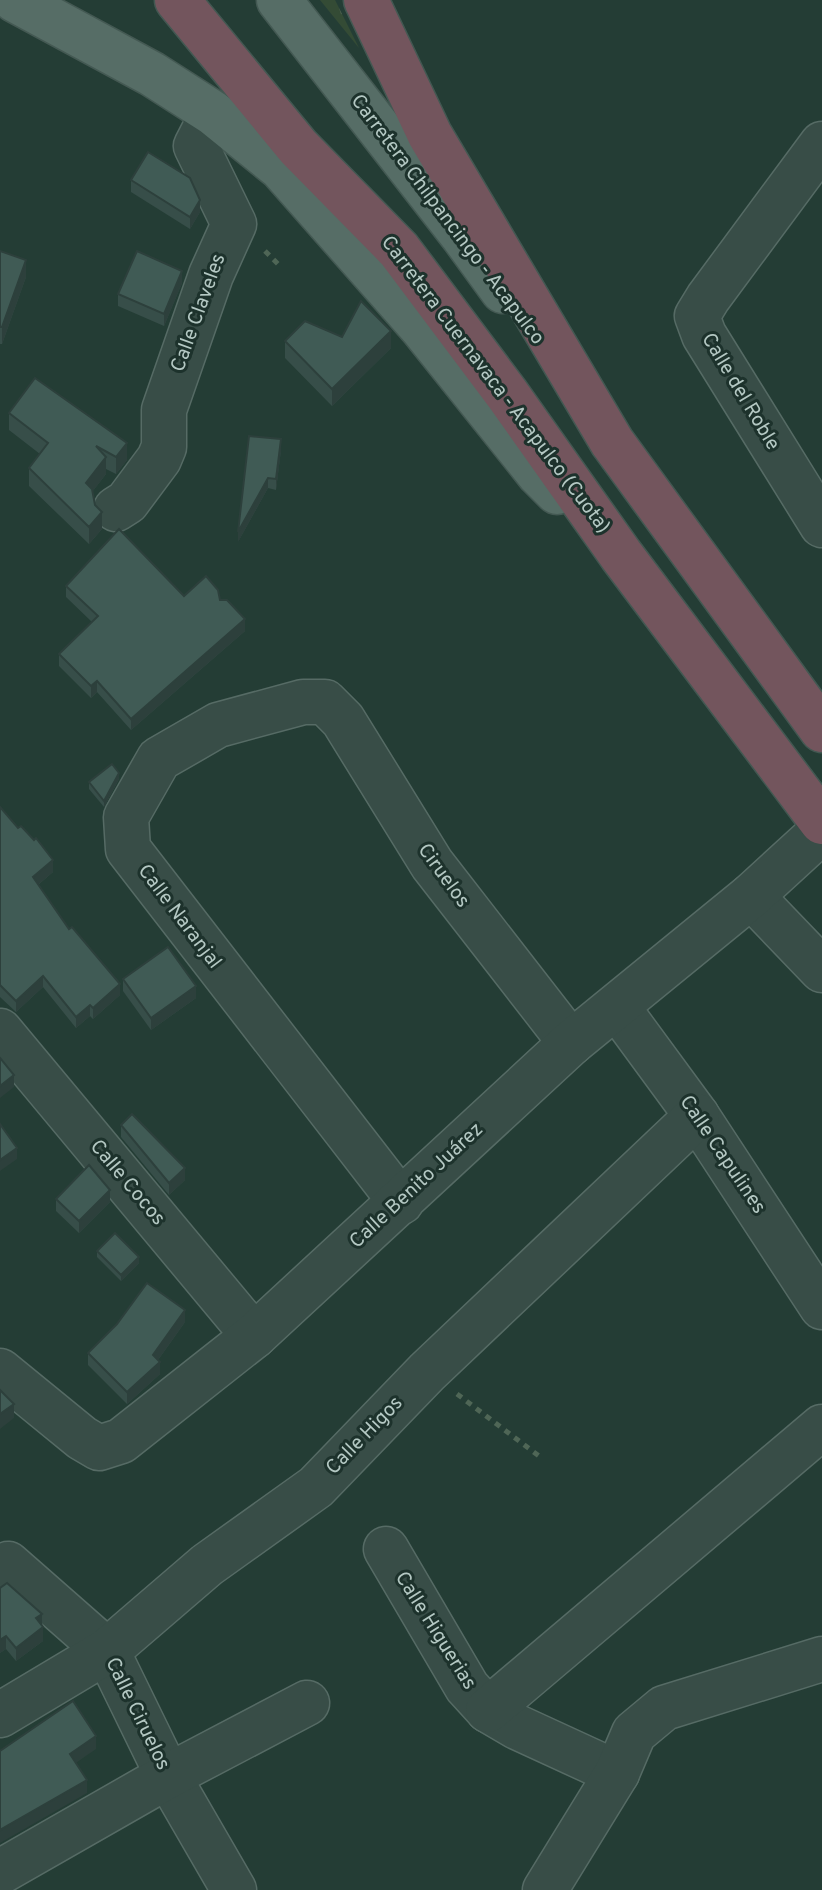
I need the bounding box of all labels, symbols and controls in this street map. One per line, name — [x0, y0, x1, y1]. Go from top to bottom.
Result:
street label: Carretera Chilpancingo - Acapulco — [344, 89, 550, 351]
street label: Carretera Cuernavaca - Acapulco (Cuota) — [374, 231, 616, 539]
street label: Calle Claveles — [166, 250, 232, 376]
street label: Calle del Roble — [695, 328, 785, 456]
street label: Ciruelos — [411, 839, 475, 913]
street label: Calle Naranjal — [131, 859, 227, 975]
street label: Calle Capulines — [673, 1091, 771, 1219]
street label: Calle Benito Juárez — [345, 1117, 489, 1255]
street label: Calle Cocos — [83, 1135, 171, 1231]
street label: Calle Higos — [321, 1391, 409, 1481]
street label: Calle Higuerias — [388, 1567, 482, 1695]
street label: Calle Ciruelos — [98, 1653, 176, 1775]

